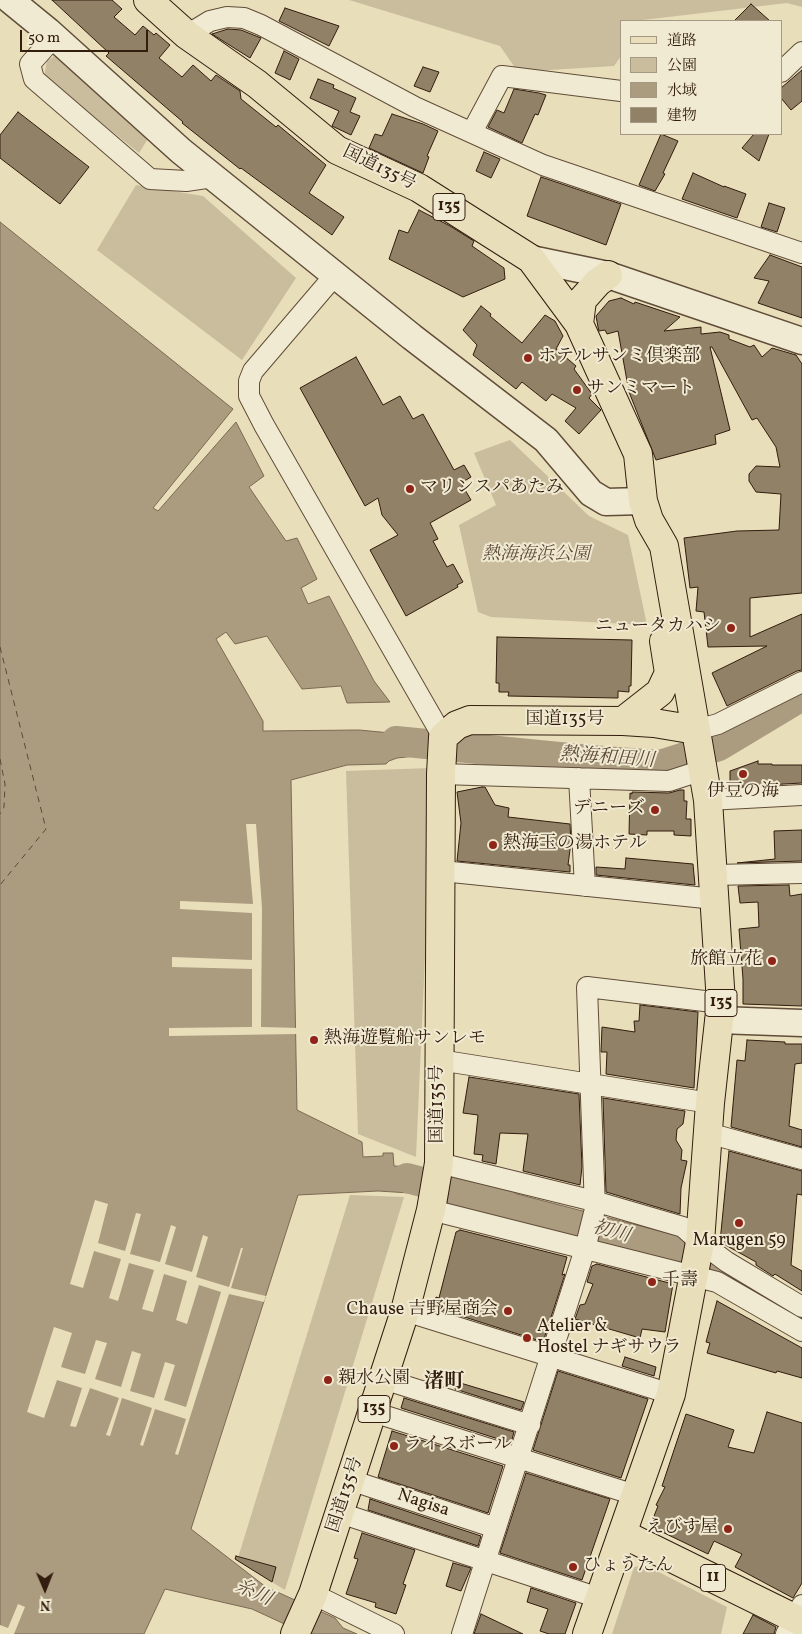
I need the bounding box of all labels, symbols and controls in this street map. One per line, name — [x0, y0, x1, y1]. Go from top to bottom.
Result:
scale bar — [22, 20, 150, 52]
legend — [620, 20, 782, 135]
text: 50 m — [28, 28, 60, 49]
text: 道路 — [667, 31, 697, 52]
text: 公園 — [667, 56, 697, 77]
text: 水域 — [667, 81, 697, 102]
text: 建物 — [667, 106, 697, 127]
street label: 国道135号 — [339, 142, 419, 196]
road number: 135 — [433, 193, 465, 220]
place label: ホテルサンミ倶楽部 — [538, 347, 700, 369]
marker: ホテルサンミ倶楽部 — [522, 352, 534, 364]
place label: サンミマート — [587, 379, 695, 401]
marker: サンミマート — [571, 384, 583, 396]
place label: マリンスパあたみ — [420, 478, 564, 500]
marker: マリンスパあたみ — [404, 483, 416, 495]
park label: 熱海海浜公園 — [482, 545, 590, 567]
place label: ニュータカハシ — [595, 617, 721, 639]
marker: ニュータカハシ — [725, 622, 737, 634]
street label: 国道135号 — [526, 710, 604, 732]
water label: 熱海和田川 — [559, 744, 655, 774]
marker: 伊豆の海 — [737, 768, 749, 780]
place label: 伊豆の海 — [707, 782, 779, 804]
place label: デニーズ — [573, 799, 645, 821]
marker: デニーズ — [649, 804, 661, 816]
place label: 熱海玉の湯ホテル — [503, 834, 647, 856]
marker: 熱海玉の湯ホテル — [487, 839, 499, 851]
place label: 旅館立花 — [690, 950, 762, 972]
marker: 旅館立花 — [766, 955, 778, 967]
road number: 135 — [705, 990, 737, 1016]
place label: 熱海遊覧船サンレモ — [324, 1029, 486, 1051]
marker: 熱海遊覧船サンレモ — [308, 1034, 320, 1046]
street label: 国道135号 — [428, 1065, 450, 1143]
water label: 初川 — [590, 1217, 632, 1249]
marker: Marugen 59 — [733, 1217, 745, 1229]
place label: Marugen 59 — [692, 1231, 786, 1253]
place label: 千壽 — [662, 1271, 698, 1293]
marker: 千壽 — [646, 1276, 658, 1288]
place label: Chause 吉野屋商会 — [347, 1300, 498, 1322]
marker: Chause 吉野屋商会 — [502, 1305, 514, 1317]
place label: Atelier & Hostel ナギサウラ — [537, 1317, 681, 1360]
marker: Atelier & Hostel ナギサウラ — [521, 1332, 533, 1344]
place label: 親水公園 — [338, 1369, 410, 1391]
district label: 渚町 — [424, 1371, 464, 1395]
marker: 親水公園 — [322, 1374, 334, 1386]
road number: 135 — [358, 1396, 390, 1422]
place label: ライスボール — [404, 1435, 512, 1457]
marker: ライスボール — [388, 1440, 400, 1452]
street label: 国道135号 — [324, 1454, 368, 1536]
street label: Nagisa — [394, 1485, 452, 1523]
place label: えびす屋 — [646, 1518, 718, 1540]
marker: えびす屋 — [722, 1523, 734, 1535]
place label: ひょうたん — [583, 1556, 673, 1578]
marker: ひょうたん — [567, 1561, 579, 1573]
north arrow — [20, 1564, 70, 1614]
road number: 11 — [700, 1565, 726, 1592]
water label: 糸川 — [231, 1576, 275, 1612]
text: N — [40, 1595, 51, 1614]

